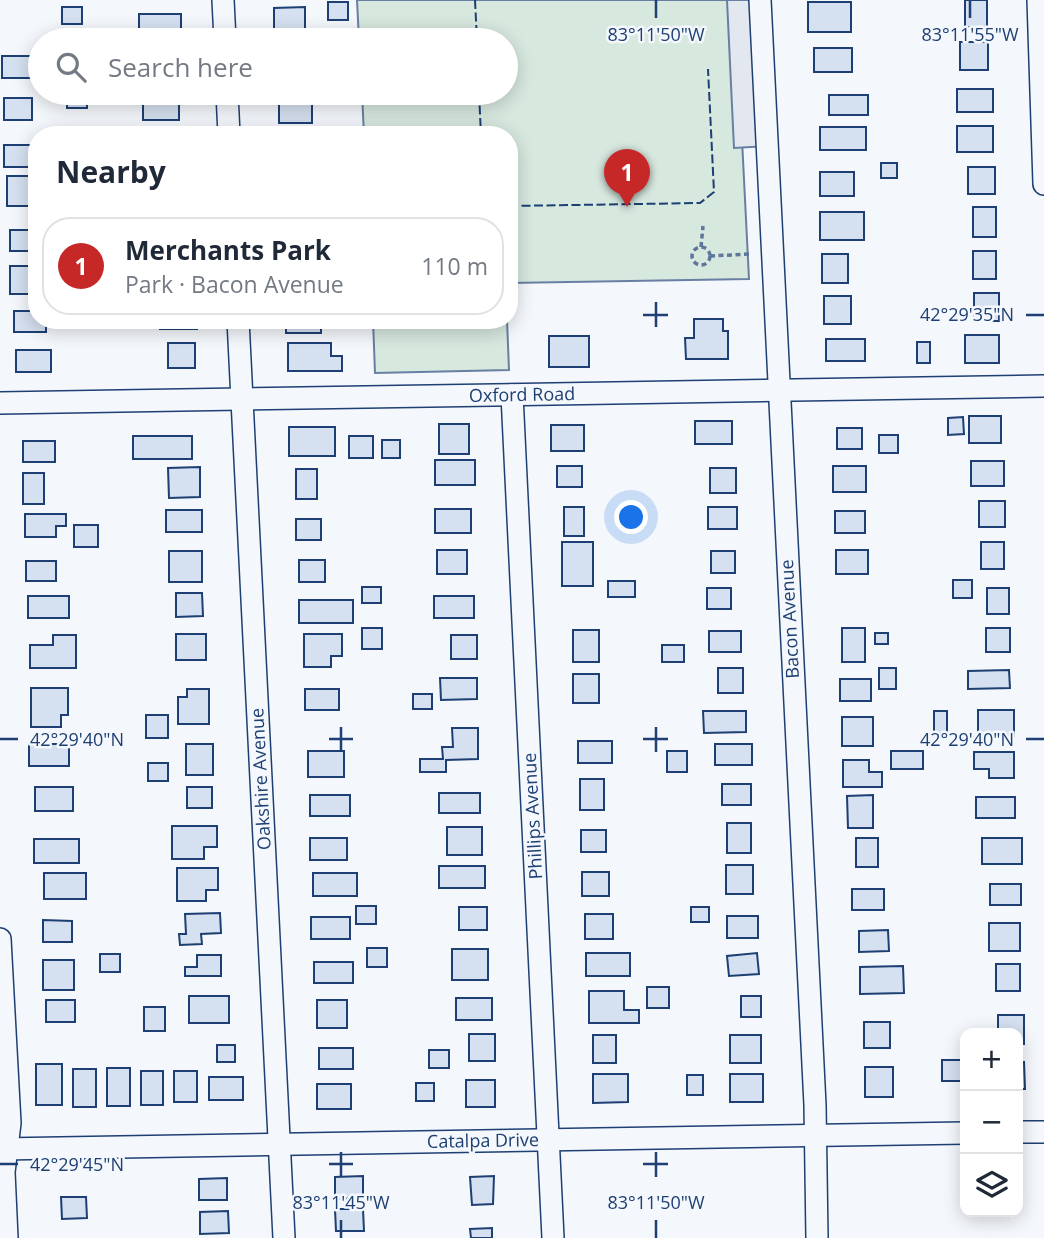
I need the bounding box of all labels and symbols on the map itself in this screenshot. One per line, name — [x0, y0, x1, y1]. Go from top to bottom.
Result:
text: 83°11'50"W — [607, 22, 705, 46]
text: 83°11'55"W — [921, 22, 1019, 46]
pin: 1 — [604, 149, 650, 207]
text: 42°29'35"N — [920, 302, 1014, 326]
street label: Oxford Road — [469, 381, 575, 407]
your location — [614, 500, 648, 534]
street label: Bacon Avenue — [774, 559, 804, 679]
street label: Oakshire Avenue — [244, 707, 276, 851]
text: 42°29'40"N — [30, 727, 124, 751]
text: 42°29'40"N — [920, 727, 1014, 751]
street label: Phillips Avenue — [517, 752, 547, 880]
street label: Catalpa Drive — [427, 1127, 539, 1153]
text: 42°29'45"N — [30, 1152, 124, 1176]
text: 83°11'45"W — [292, 1190, 390, 1214]
text: 83°11'50"W — [607, 1190, 705, 1214]

